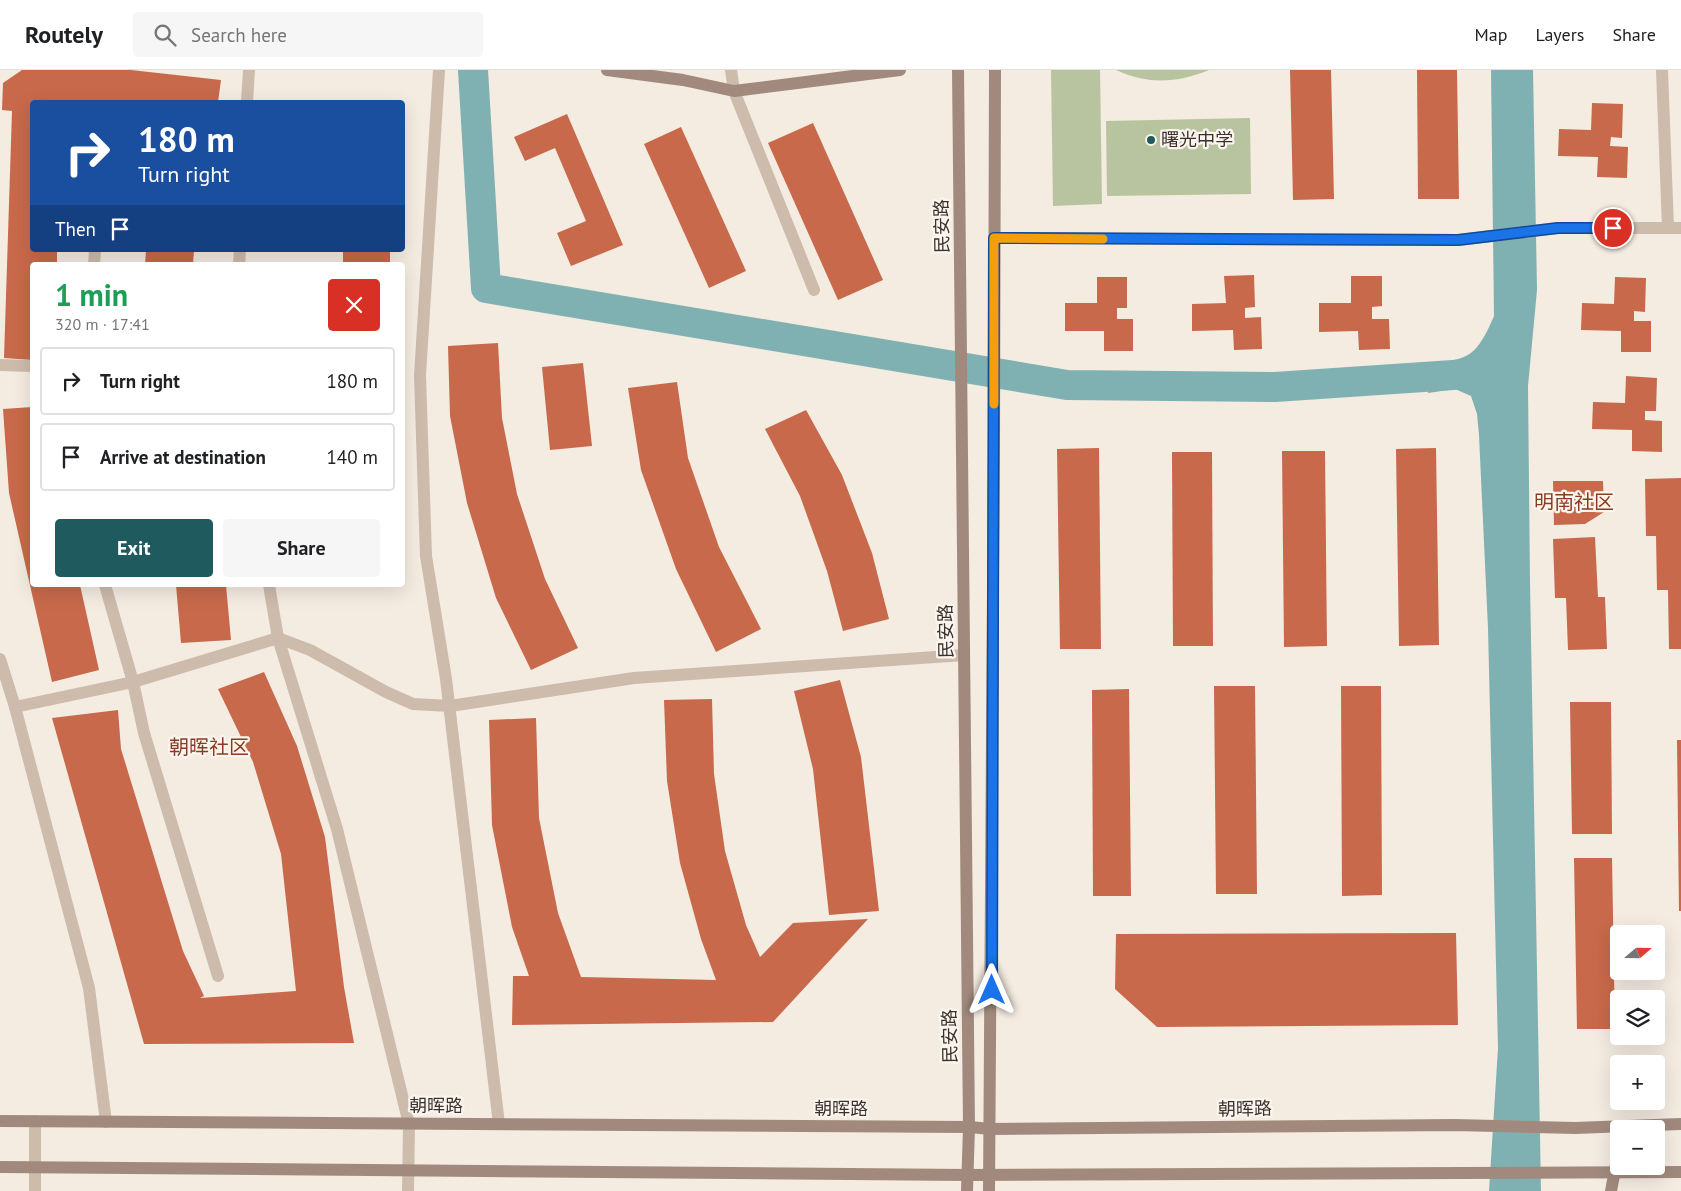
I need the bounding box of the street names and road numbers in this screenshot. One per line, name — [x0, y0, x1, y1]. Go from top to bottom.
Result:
street label: 民安路 — [930, 199, 953, 253]
street label: 民安路 — [934, 604, 957, 658]
street label: 民安路 — [938, 1009, 961, 1063]
street label: 朝晖路 — [409, 1094, 463, 1117]
street label: 朝晖路 — [814, 1097, 868, 1120]
street label: 朝晖路 — [1218, 1097, 1272, 1120]

